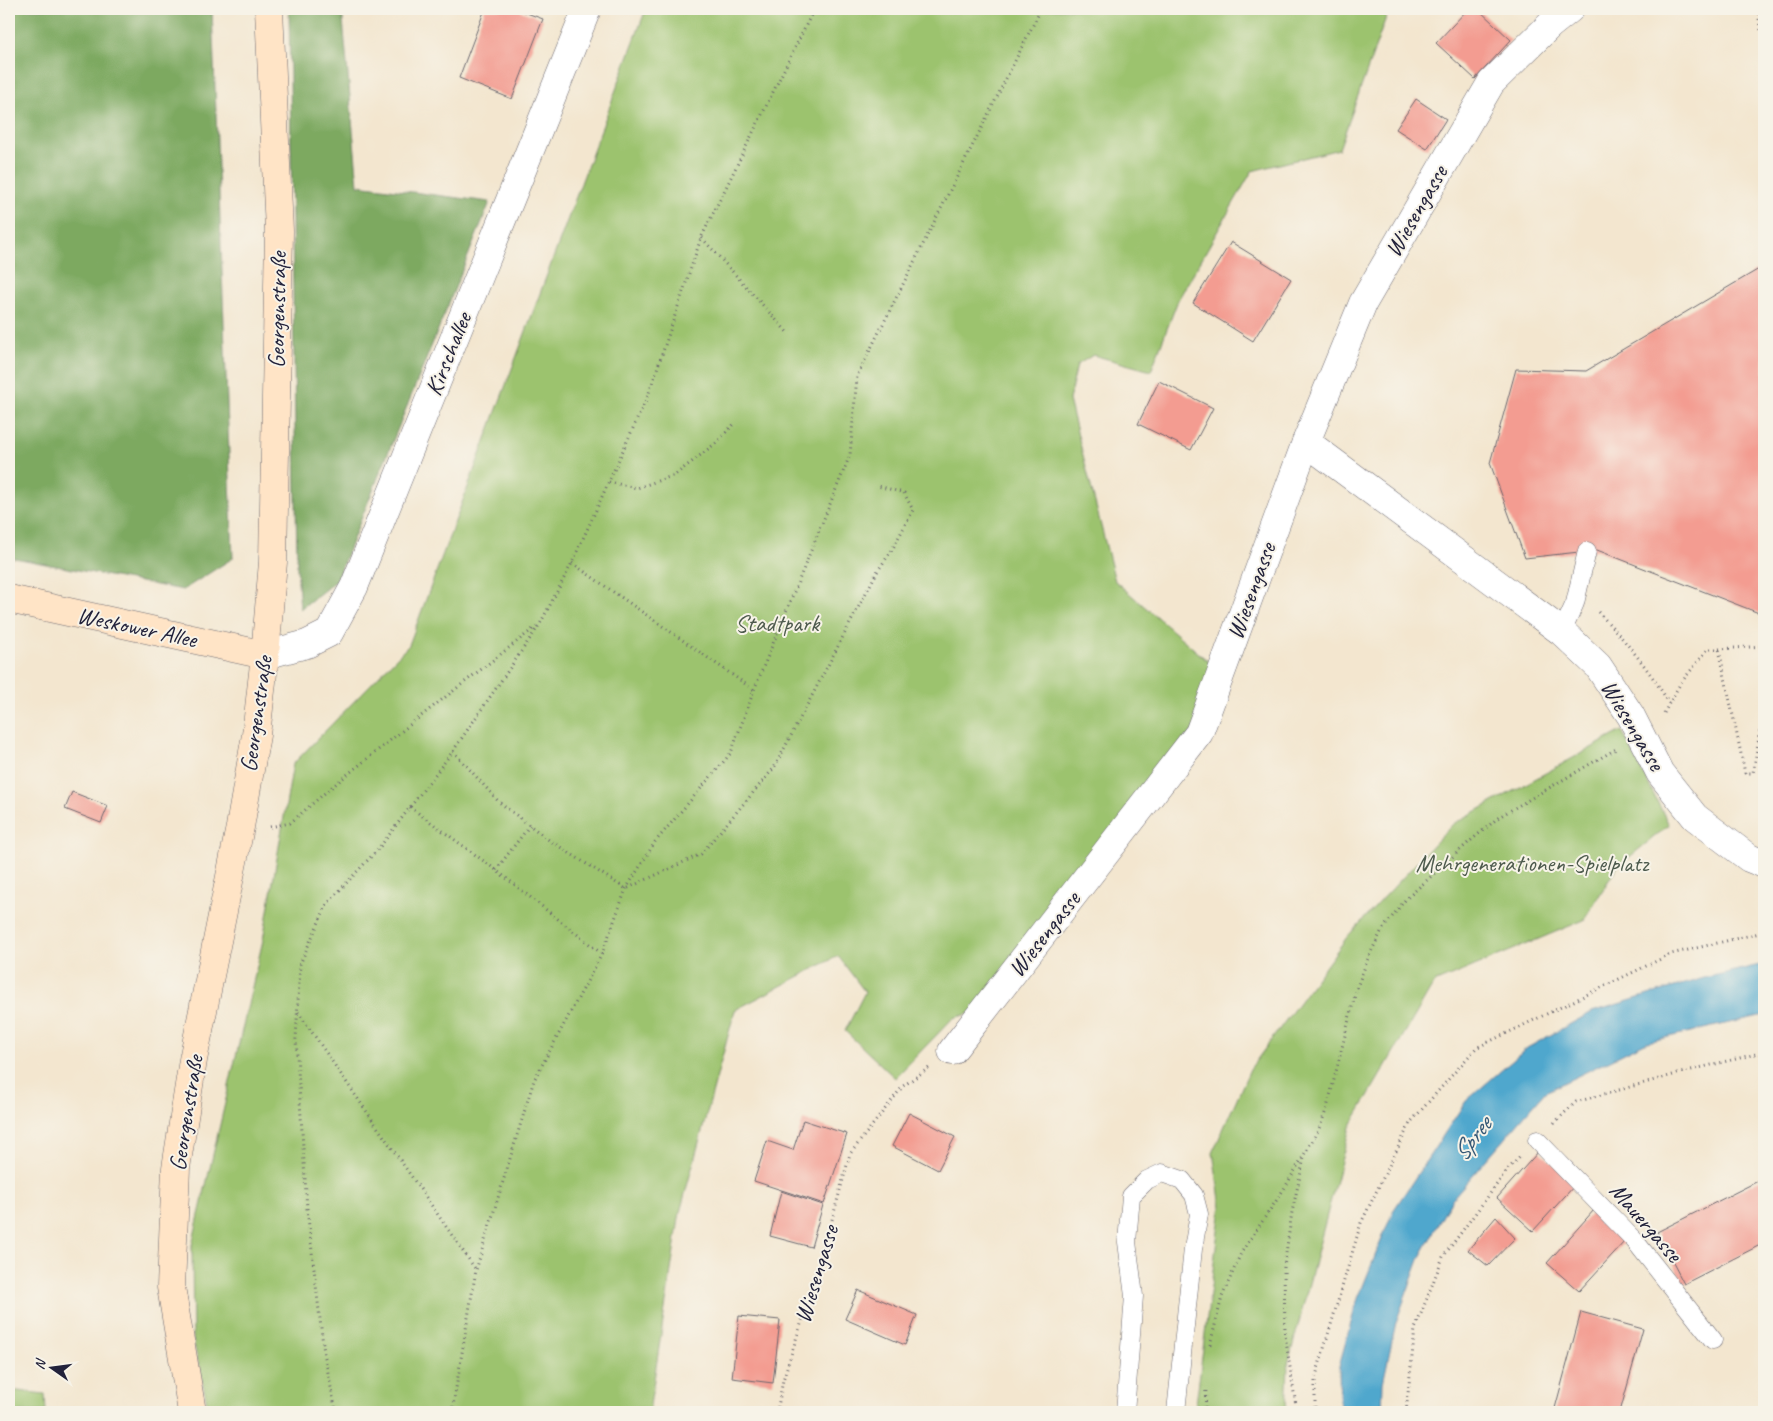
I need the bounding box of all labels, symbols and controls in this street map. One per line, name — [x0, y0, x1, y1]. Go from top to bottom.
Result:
street label: Wiesengasse — [1378, 158, 1455, 262]
street label: Georgenstraße — [261, 249, 293, 368]
street label: Kirschallee — [418, 306, 479, 400]
street label: Wiesengasse — [1220, 537, 1283, 643]
street label: Weskower Allee — [75, 600, 202, 655]
park label: Stadtpark — [735, 608, 821, 638]
street label: Georgenstraße — [233, 652, 279, 774]
street label: Wiesengasse — [1594, 674, 1673, 778]
park label: Mehrgenerationen-Spielplatz — [1416, 848, 1650, 878]
street label: Wiesengasse — [1001, 884, 1088, 983]
street label: Georgenstraße — [162, 1051, 210, 1173]
water label: Spree — [1445, 1108, 1501, 1167]
street label: Mauergasse — [1603, 1176, 1690, 1270]
street label: Wiesengasse — [787, 1220, 846, 1326]
north arrow — [28, 1344, 78, 1394]
text: N — [31, 1356, 50, 1371]

